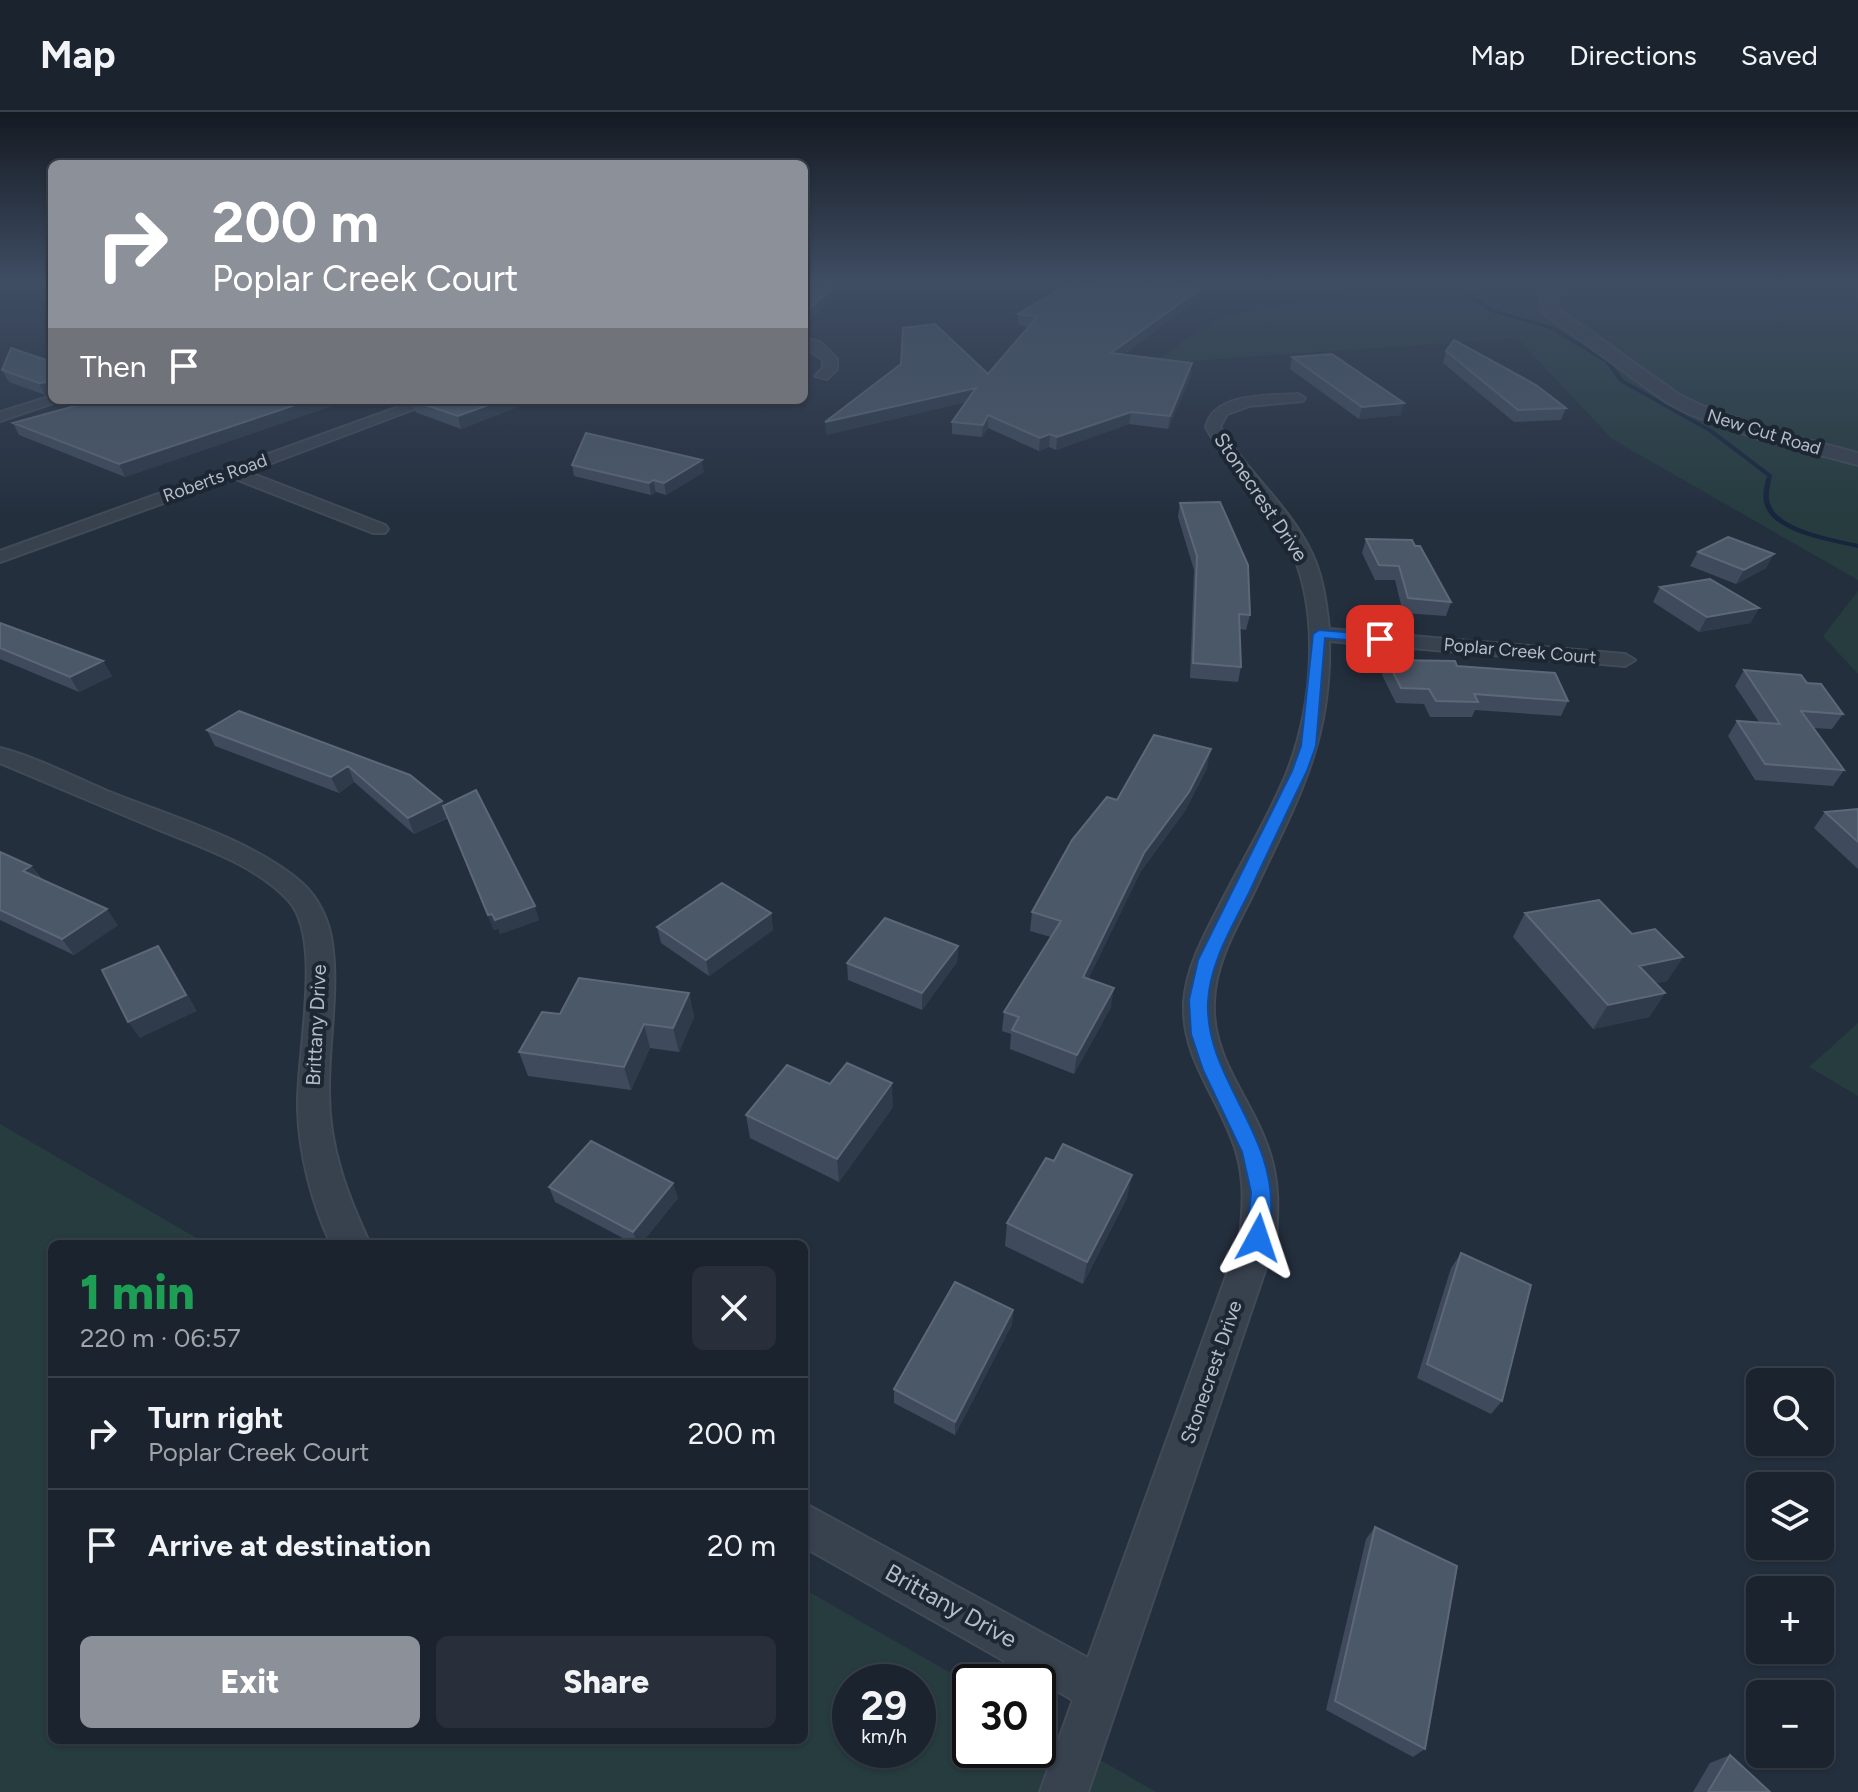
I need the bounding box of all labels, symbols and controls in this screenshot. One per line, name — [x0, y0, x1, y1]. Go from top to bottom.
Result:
text: Map — [40, 32, 116, 78]
text: Map — [1471, 38, 1525, 72]
text: Directions — [1569, 38, 1697, 72]
text: Saved — [1741, 38, 1818, 72]
text: 200 m — [212, 189, 379, 256]
icon: right — [80, 192, 184, 296]
text: Poplar Creek Court — [212, 257, 518, 300]
icon: arrive — [162, 344, 206, 388]
text: Then — [80, 348, 146, 385]
street label: New Cut Road — [1704, 404, 1824, 460]
street label: Stonecrest Drive — [1209, 428, 1313, 566]
street label: Roberts Road — [160, 449, 270, 507]
pin — [1346, 605, 1414, 673]
icon: arrive — [1358, 617, 1402, 661]
street label: Poplar Creek Court — [1443, 633, 1597, 669]
street label: Brittany Drive — [301, 964, 331, 1086]
position arrow — [1216, 1196, 1300, 1280]
text: 1 min — [80, 1263, 195, 1321]
button: close — [692, 1266, 776, 1350]
street label: Stonecrest Drive — [1175, 1297, 1247, 1447]
text: 220 m · 06:57 — [80, 1322, 241, 1354]
map controls — [1746, 1368, 1834, 1768]
button: search — [1746, 1368, 1834, 1456]
text: Turn right — [148, 1399, 283, 1436]
icon: right — [80, 1411, 124, 1455]
text: 200 m — [688, 1415, 776, 1452]
text: Poplar Creek Court — [148, 1436, 369, 1468]
button: layers — [1746, 1472, 1834, 1560]
icon: arrive — [80, 1523, 124, 1567]
text: Arrive at destination — [148, 1527, 431, 1564]
text: 20 m — [707, 1527, 776, 1564]
street label: Brittany Drive — [880, 1558, 1022, 1654]
button: + — [1746, 1576, 1834, 1664]
button: Exit — [80, 1636, 420, 1728]
button: Share — [436, 1636, 776, 1728]
speed limit sign: 30 — [952, 1664, 1056, 1768]
button: − — [1746, 1680, 1834, 1768]
text: 29 — [861, 1682, 907, 1730]
text: km/h — [861, 1724, 907, 1748]

